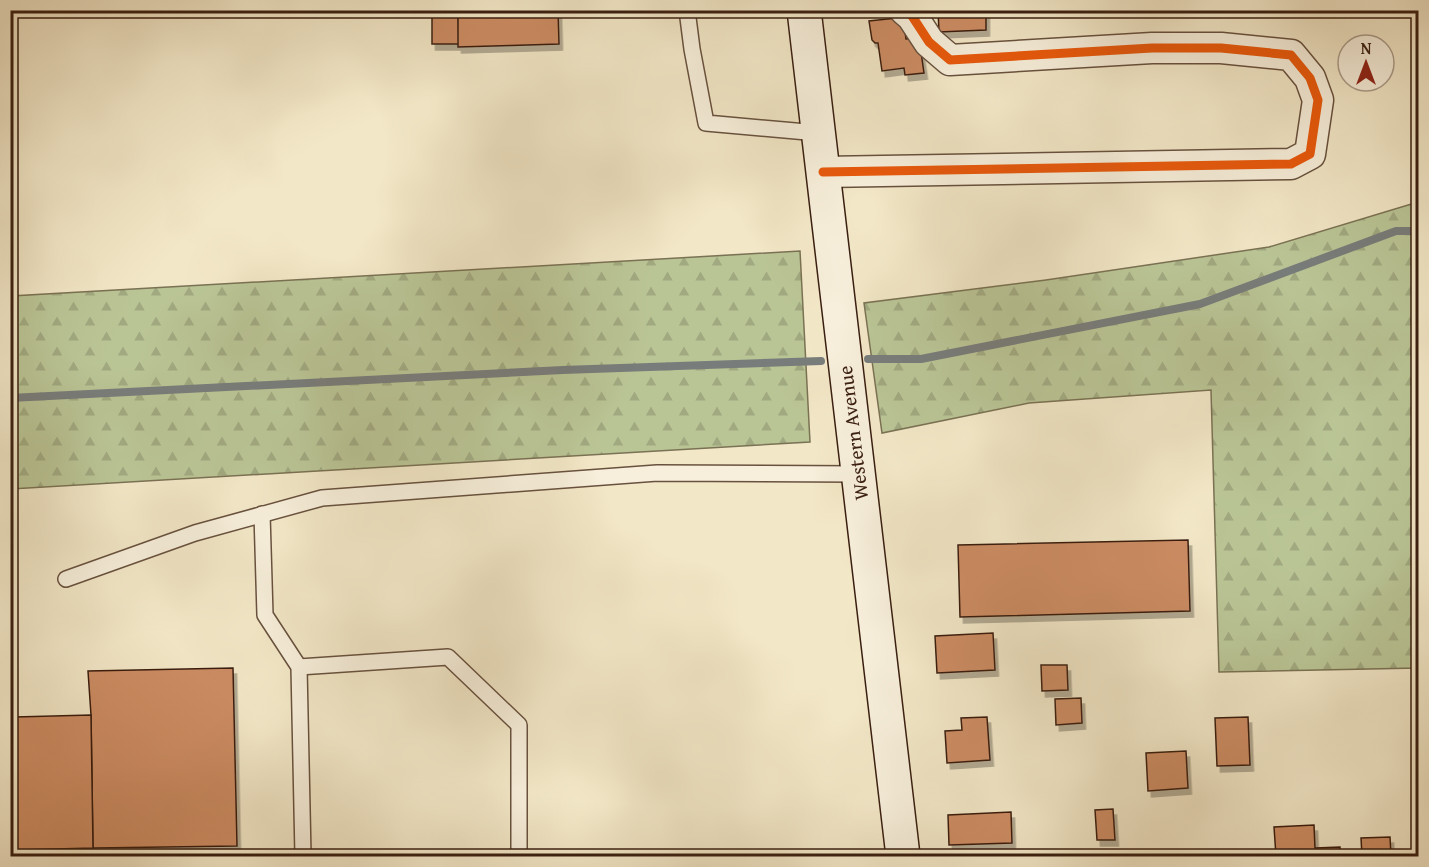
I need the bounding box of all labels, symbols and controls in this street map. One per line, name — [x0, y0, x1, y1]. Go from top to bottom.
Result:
north arrow — [1336, 33, 1396, 93]
text: N — [1361, 36, 1372, 60]
street label: Western Avenue — [830, 364, 875, 502]

